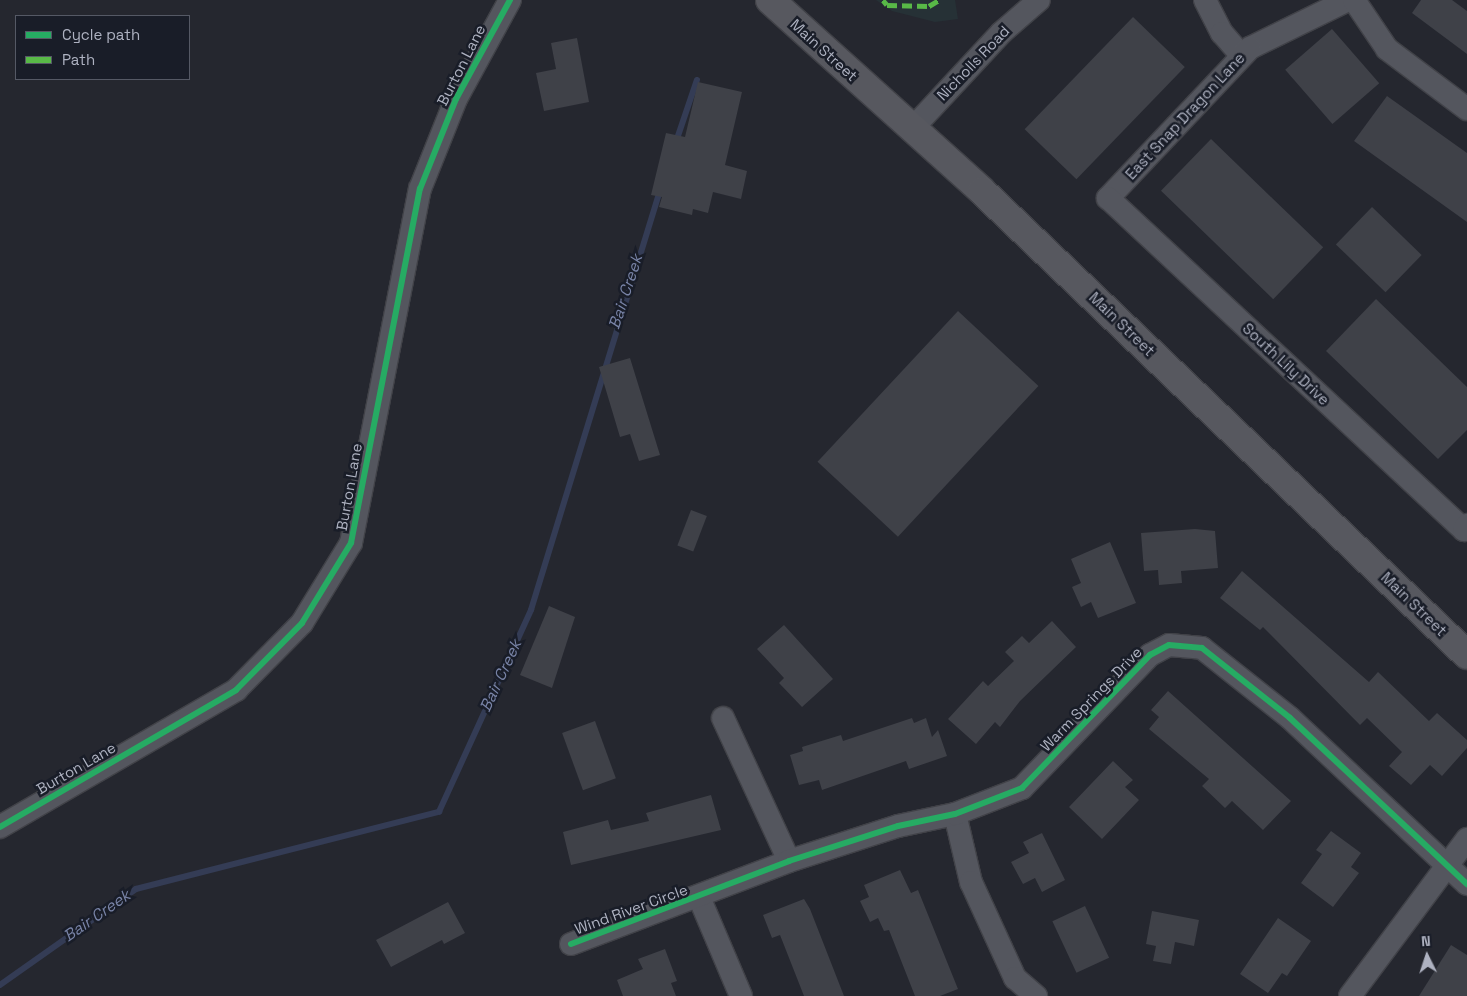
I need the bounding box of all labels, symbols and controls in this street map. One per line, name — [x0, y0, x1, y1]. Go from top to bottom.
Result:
legend — [15, 15, 190, 80]
street label: Main Street — [787, 15, 861, 85]
street label: Burton Lane — [433, 21, 489, 109]
street label: Nicholls Road — [933, 22, 1013, 104]
text: Cycle path — [62, 25, 140, 44]
street label: East Snap Dragon Lane — [1122, 49, 1248, 183]
text: Path — [62, 50, 95, 69]
water label: Bair Creek — [605, 252, 647, 332]
street label: Main Street — [1085, 288, 1159, 360]
street label: South Lily Drive — [1239, 319, 1333, 409]
street label: Burton Lane — [332, 442, 366, 532]
street label: Main Street — [1377, 568, 1451, 640]
water label: Bair Creek — [476, 637, 526, 715]
street label: Warm Springs Drive — [1036, 643, 1146, 755]
street label: Burton Lane — [33, 738, 119, 798]
street label: Wind River Circle — [572, 880, 690, 938]
water label: Bair Creek — [60, 886, 134, 946]
north arrow — [1402, 931, 1452, 981]
text: N — [1421, 932, 1431, 950]

